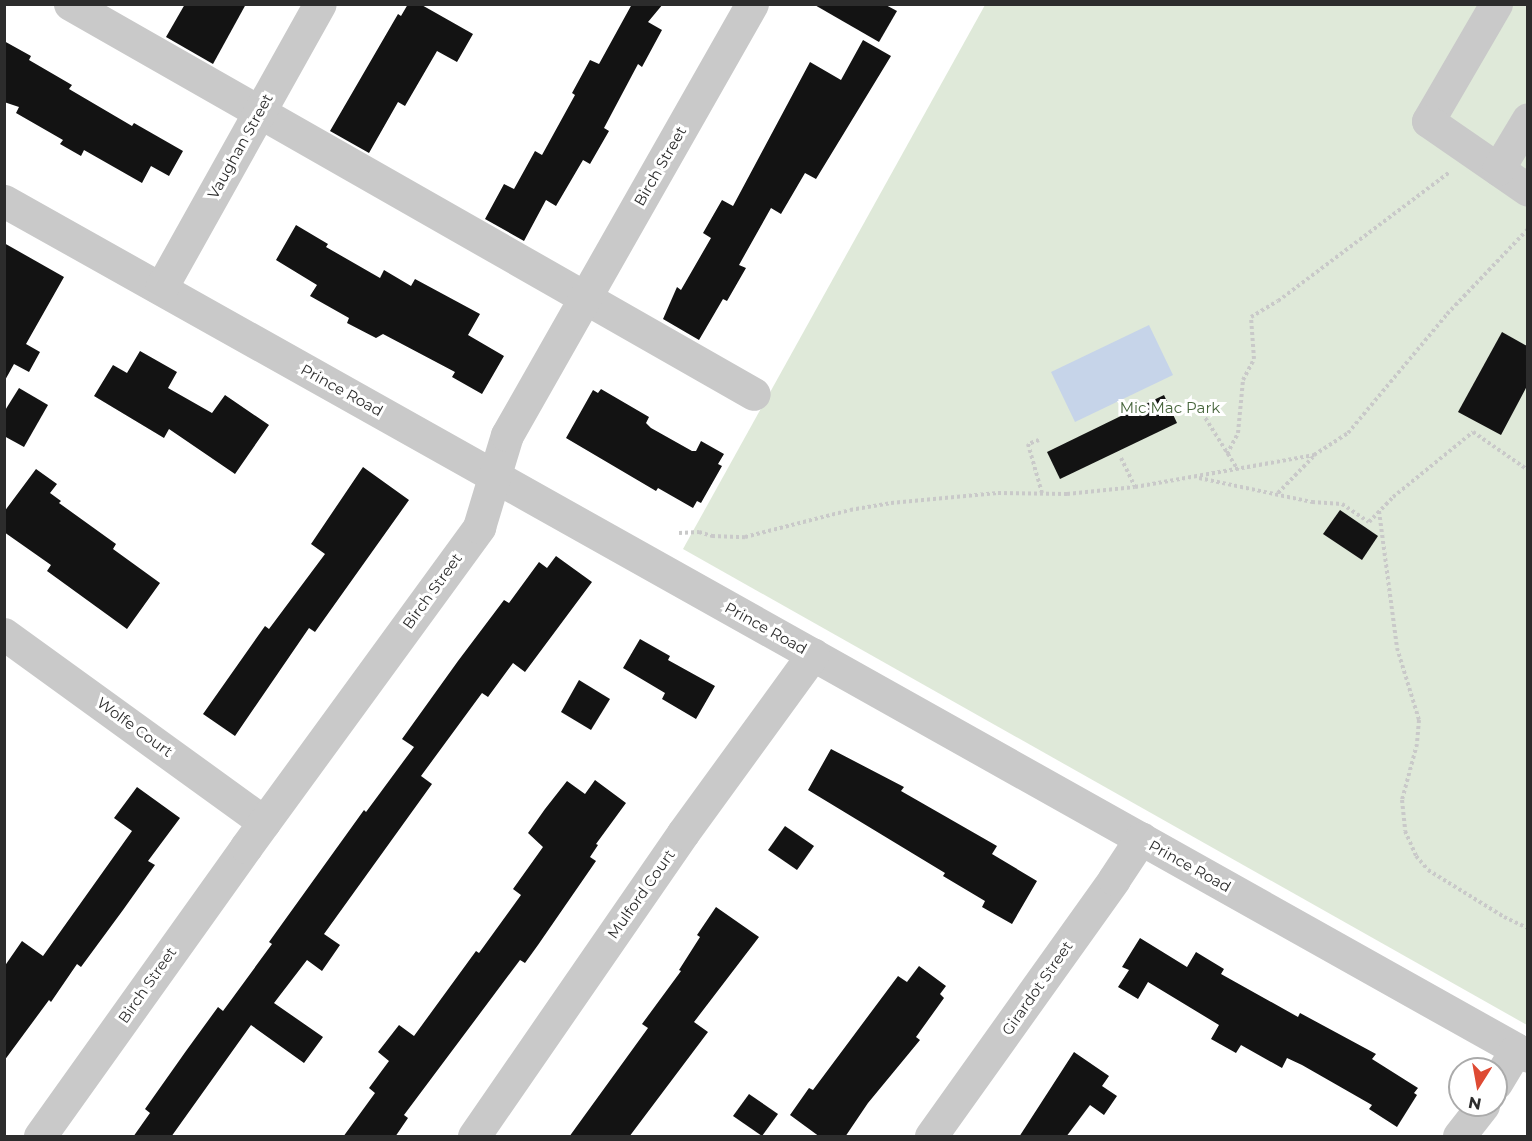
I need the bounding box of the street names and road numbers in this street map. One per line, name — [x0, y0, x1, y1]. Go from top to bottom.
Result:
street label: Vaughan Street — [204, 90, 276, 202]
street label: Birch Street — [630, 123, 690, 209]
street label: Prince Road — [298, 360, 386, 420]
street label: Birch Street — [399, 550, 465, 632]
street label: Prince Road — [722, 598, 810, 658]
street label: Wolfe Court — [94, 693, 176, 761]
street label: Prince Road — [1146, 836, 1234, 896]
street label: Mulford Court — [604, 846, 678, 942]
street label: Girardot Street — [998, 938, 1076, 1038]
street label: Birch Street — [114, 943, 180, 1027]

